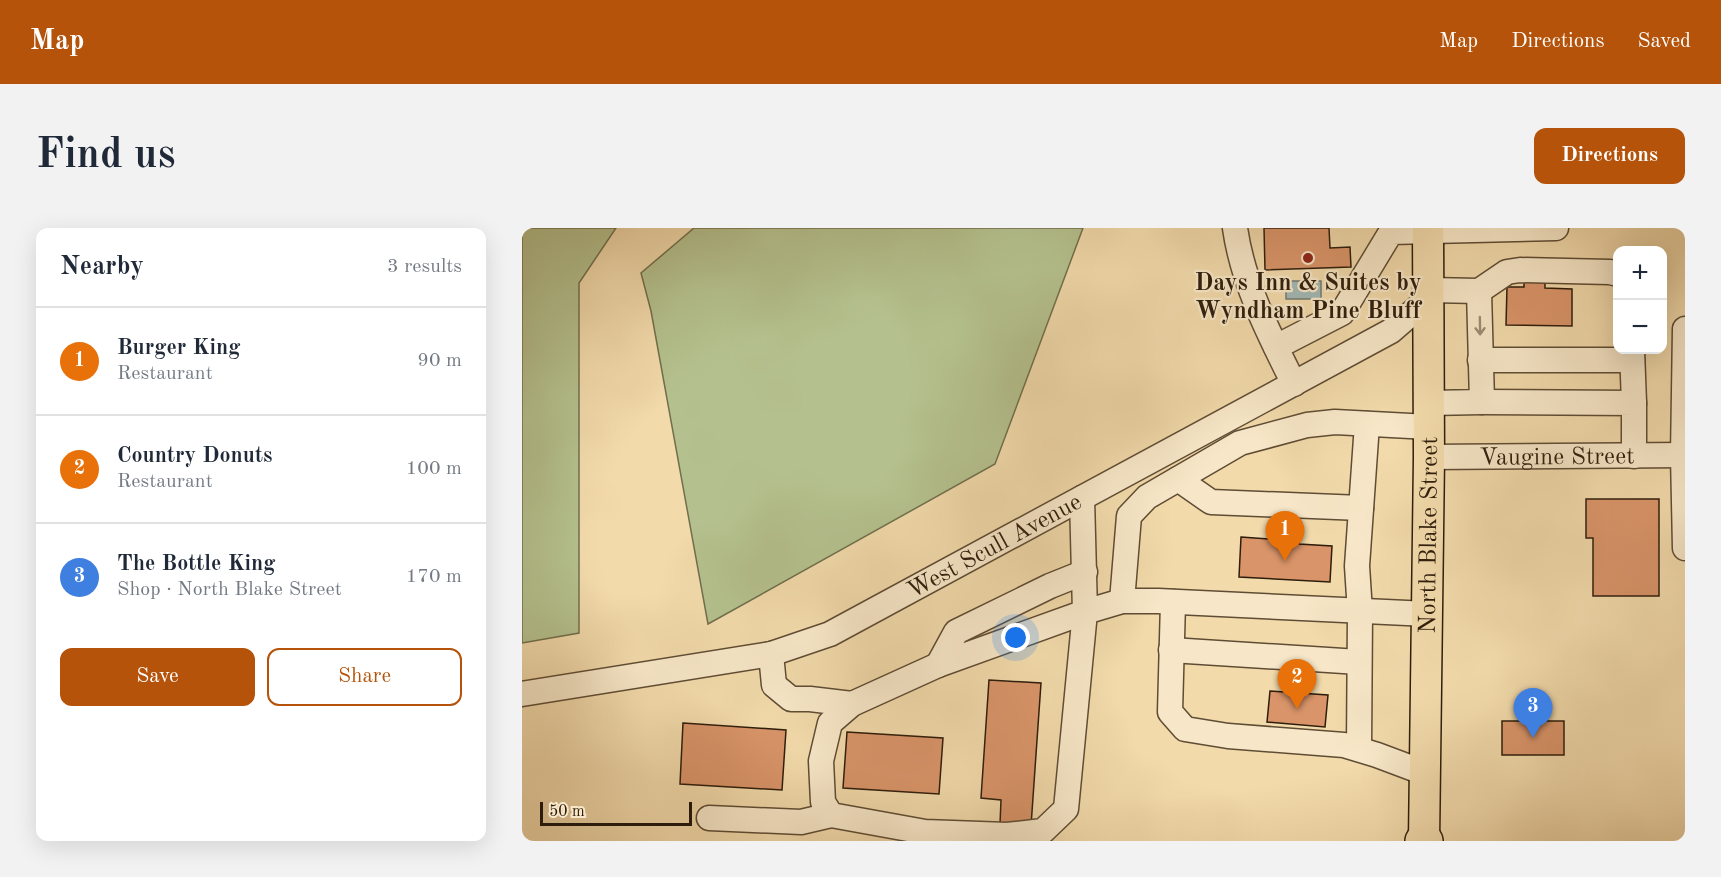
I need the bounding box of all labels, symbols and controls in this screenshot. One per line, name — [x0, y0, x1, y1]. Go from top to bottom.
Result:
text: Map — [30, 28, 84, 56]
text: Map — [1439, 31, 1478, 52]
text: Directions — [1511, 31, 1605, 52]
text: Saved — [1638, 31, 1691, 52]
button: Directions — [1534, 128, 1685, 184]
text: Find us — [36, 135, 175, 177]
map controls — [1613, 246, 1667, 354]
button: + — [1613, 246, 1667, 300]
marker: Days Inn & Suites by Wyndham Pine Bluff — [1301, 251, 1315, 265]
text: Nearby — [60, 254, 144, 280]
text: 3 results — [387, 257, 462, 277]
place label: Days Inn & Suites by Wyndham Pine Bluff — [1194, 272, 1423, 324]
button: − — [1613, 300, 1667, 354]
one-way arrow — [1474, 315, 1485, 335]
text: Burger King — [117, 337, 240, 359]
text: 1 — [74, 351, 85, 371]
text: 90 m — [417, 351, 462, 371]
text: Restaurant — [117, 364, 213, 384]
street label: North Blake Street — [1417, 436, 1443, 634]
text: Country Donuts — [117, 445, 272, 467]
street label: Vaugine Street — [1479, 445, 1635, 471]
text: 2 — [74, 459, 85, 479]
text: 100 m — [406, 459, 462, 479]
text: Restaurant — [117, 472, 213, 492]
street label: West Scull Avenue — [904, 490, 1086, 604]
pin: 1 — [1266, 512, 1305, 561]
text: The Bottle King — [117, 553, 276, 575]
text: 3 — [74, 567, 85, 587]
text: 170 m — [406, 567, 462, 587]
text: Shop · North Blake Street — [117, 580, 342, 600]
your location — [1001, 623, 1030, 652]
button: Save — [60, 648, 255, 706]
button: Share — [267, 648, 462, 706]
pin: 2 — [1278, 660, 1316, 709]
pin: 3 — [1514, 688, 1552, 738]
scale bar — [540, 799, 692, 826]
text: 50 m — [549, 804, 585, 820]

